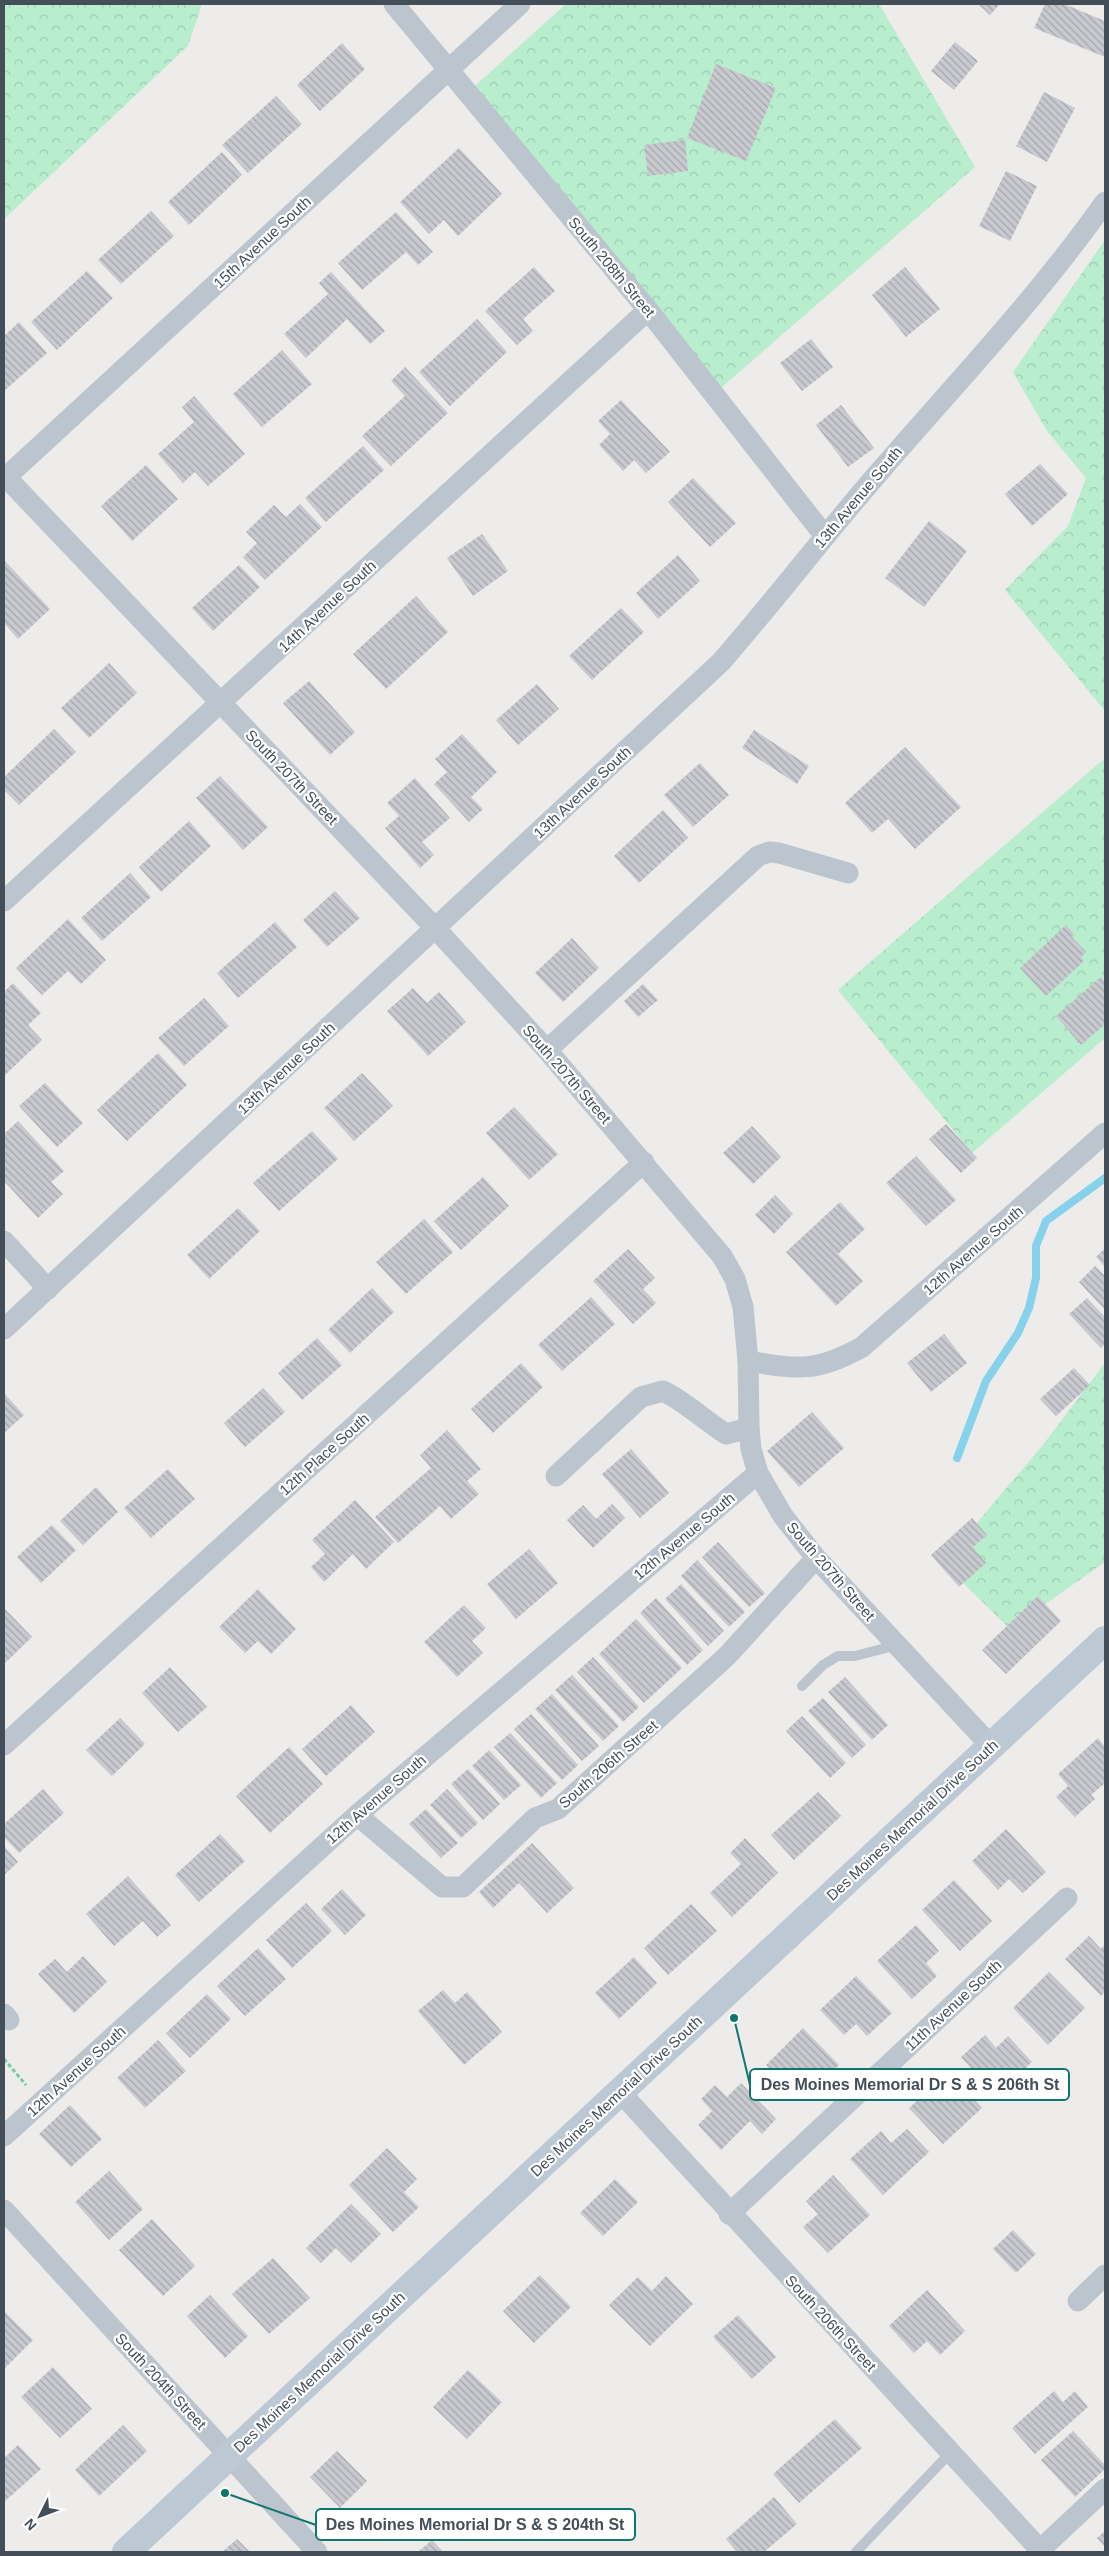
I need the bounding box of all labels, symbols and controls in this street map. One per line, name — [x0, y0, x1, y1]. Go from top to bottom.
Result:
street label: 15th Avenue South — [210, 193, 314, 291]
street label: South 208th Street — [565, 214, 659, 321]
street label: 13th Avenue South — [811, 443, 905, 551]
street label: 14th Avenue South — [275, 557, 379, 655]
street label: South 207th Street — [242, 726, 342, 828]
street label: 13th Avenue South — [530, 743, 634, 841]
street label: 13th Avenue South — [234, 1019, 338, 1117]
street label: South 207th Street — [520, 1021, 615, 1127]
street label: 12th Avenue South — [920, 1202, 1026, 1298]
street label: 12th Place South — [276, 1409, 372, 1499]
street label: 12th Avenue South — [630, 1489, 738, 1583]
street label: South 207th Street — [784, 1518, 879, 1624]
street label: South 206th Street — [555, 1716, 661, 1811]
street label: Des Moines Memorial Drive South — [823, 1736, 1001, 1904]
street label: 12th Avenue South — [323, 1751, 429, 1847]
street label: 11th Avenue South — [901, 1956, 1005, 2054]
street label: Des Moines Memorial Drive South — [527, 2012, 705, 2180]
street label: 12th Avenue South — [23, 2022, 129, 2120]
callout: Des Moines Memorial Dr S & S 206th St — [750, 2069, 1069, 2100]
text: Des Moines Memorial Dr S & S 206th St — [761, 2076, 1060, 2093]
street label: South 206th Street — [782, 2271, 880, 2375]
street label: Des Moines Memorial Drive South — [230, 2288, 408, 2456]
street label: South 204th Street — [112, 2329, 210, 2433]
north arrow — [15, 2491, 65, 2541]
callout: Des Moines Memorial Dr S & S 204th St — [316, 2509, 635, 2540]
text: N — [21, 2516, 40, 2534]
text: Des Moines Memorial Dr S & S 204th St — [326, 2516, 625, 2533]

